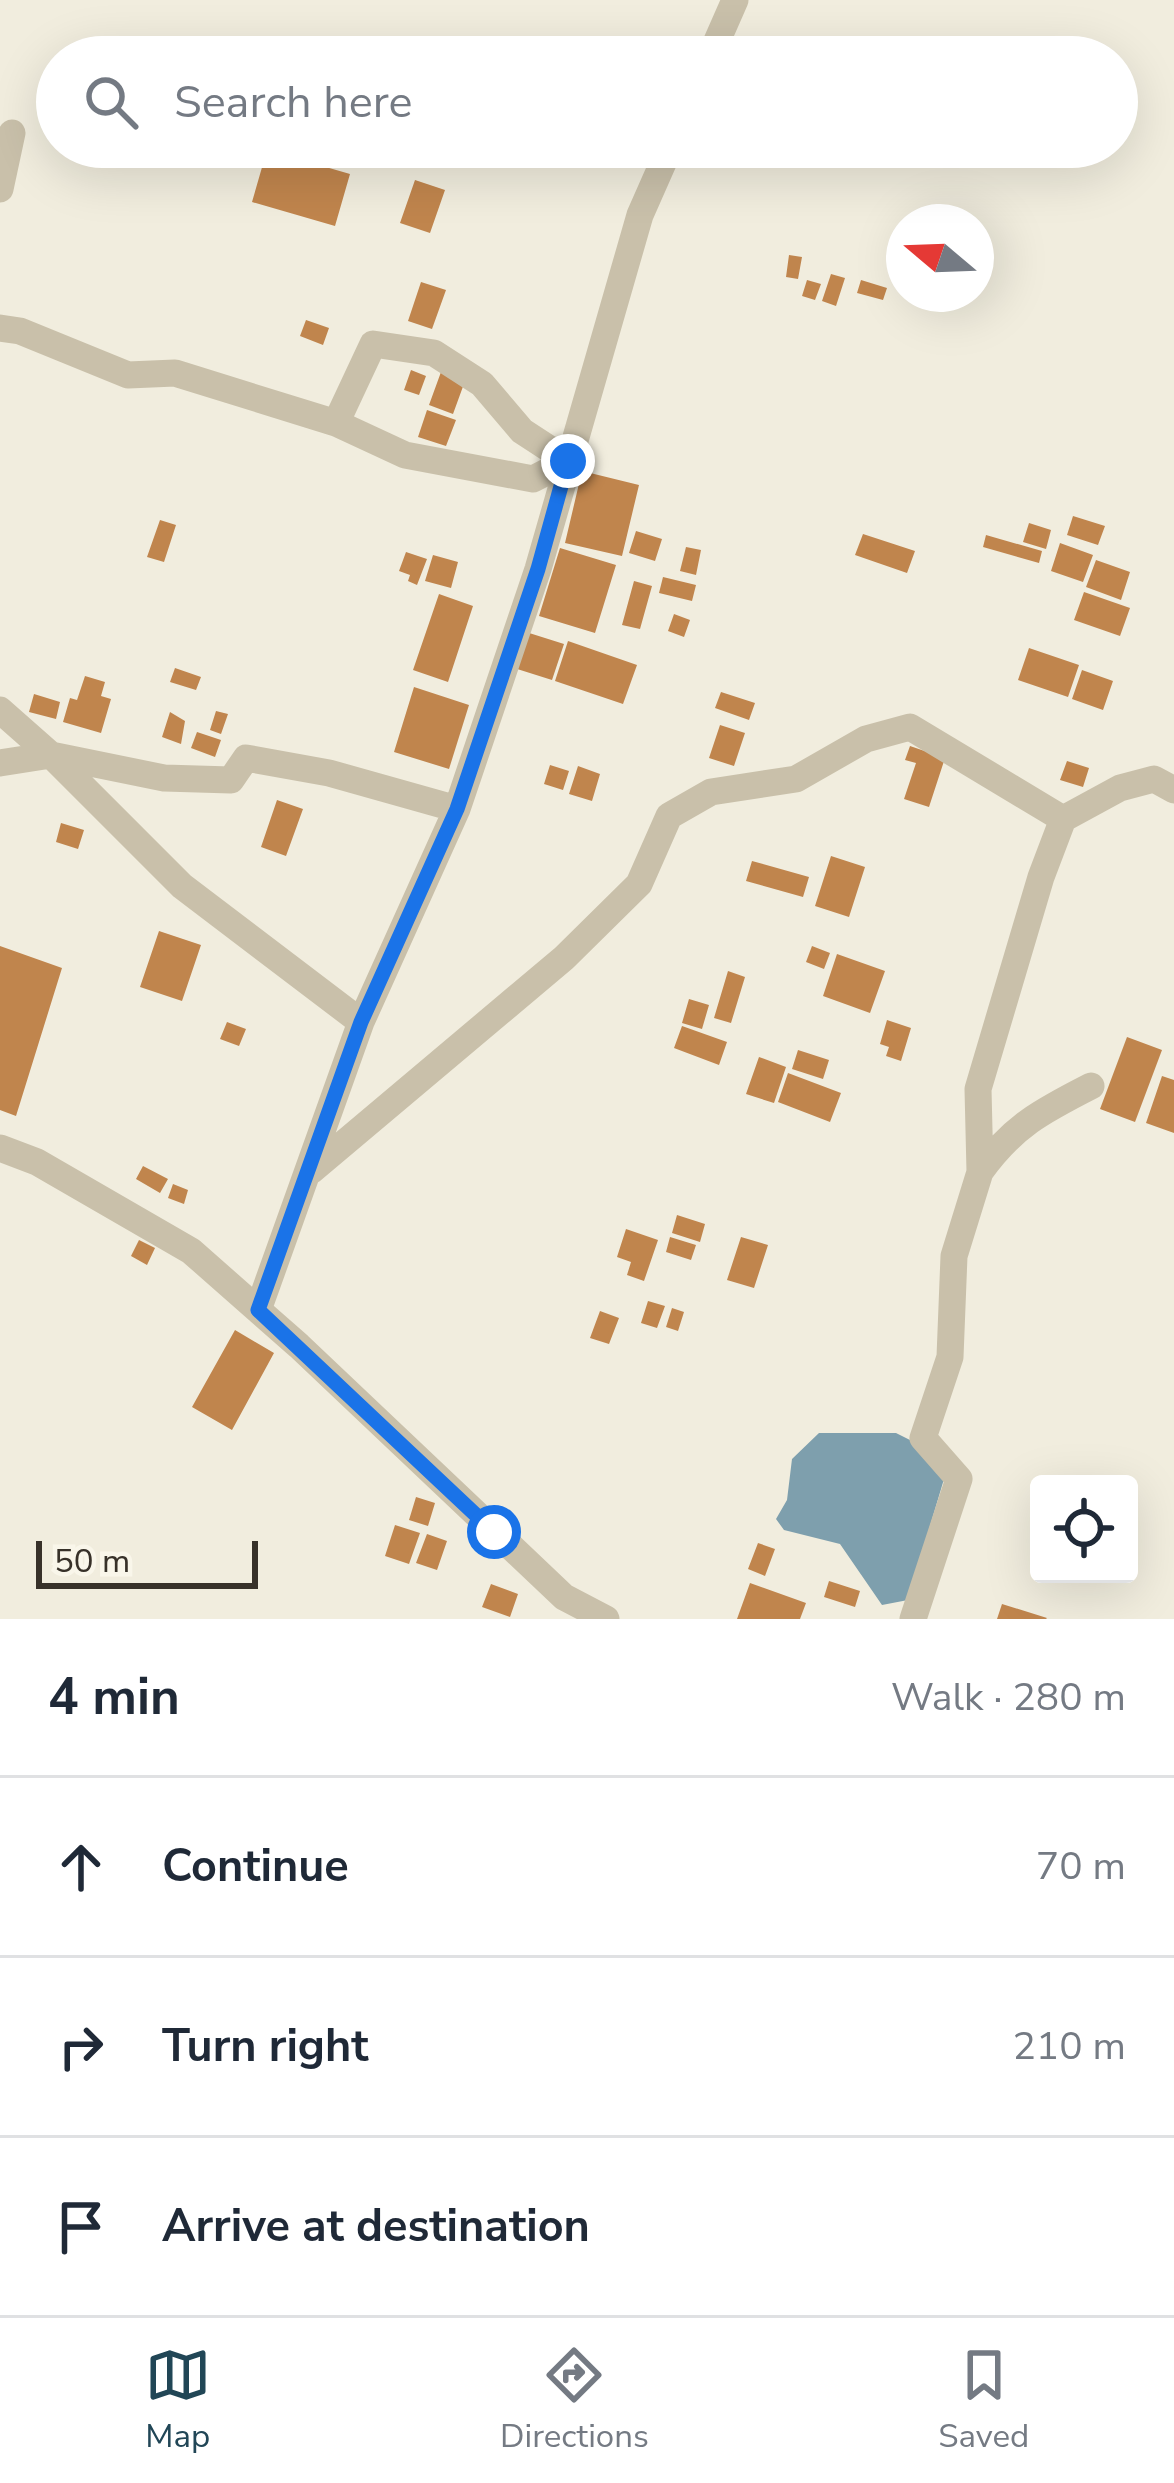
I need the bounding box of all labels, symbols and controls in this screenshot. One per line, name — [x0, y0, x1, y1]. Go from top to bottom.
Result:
search box — [36, 36, 1138, 168]
icon: search — [78, 69, 144, 135]
text: Search here — [174, 72, 413, 133]
north arrow — [886, 204, 994, 312]
route end — [541, 434, 595, 488]
map controls — [1030, 1475, 1138, 1583]
button: locate — [1030, 1475, 1138, 1583]
route start — [467, 1505, 521, 1559]
scale bar — [36, 1535, 258, 1588]
text: 50 m — [54, 1539, 130, 1584]
text: 4 min — [48, 1662, 180, 1732]
text: Walk · 280 m — [891, 1671, 1126, 1724]
icon: ahead — [48, 1834, 114, 1900]
text: Continue — [162, 1836, 349, 1897]
text: 70 m — [1036, 1840, 1126, 1893]
icon: right — [48, 2014, 114, 2080]
text: Turn right — [162, 2016, 369, 2077]
text: 210 m — [1012, 2020, 1126, 2073]
icon: arrive — [48, 2194, 114, 2260]
text: Arrive at destination — [162, 2196, 590, 2257]
tab: Map — [145, 2342, 211, 2459]
tab: Directions — [500, 2342, 649, 2459]
tab: Saved — [938, 2342, 1029, 2459]

